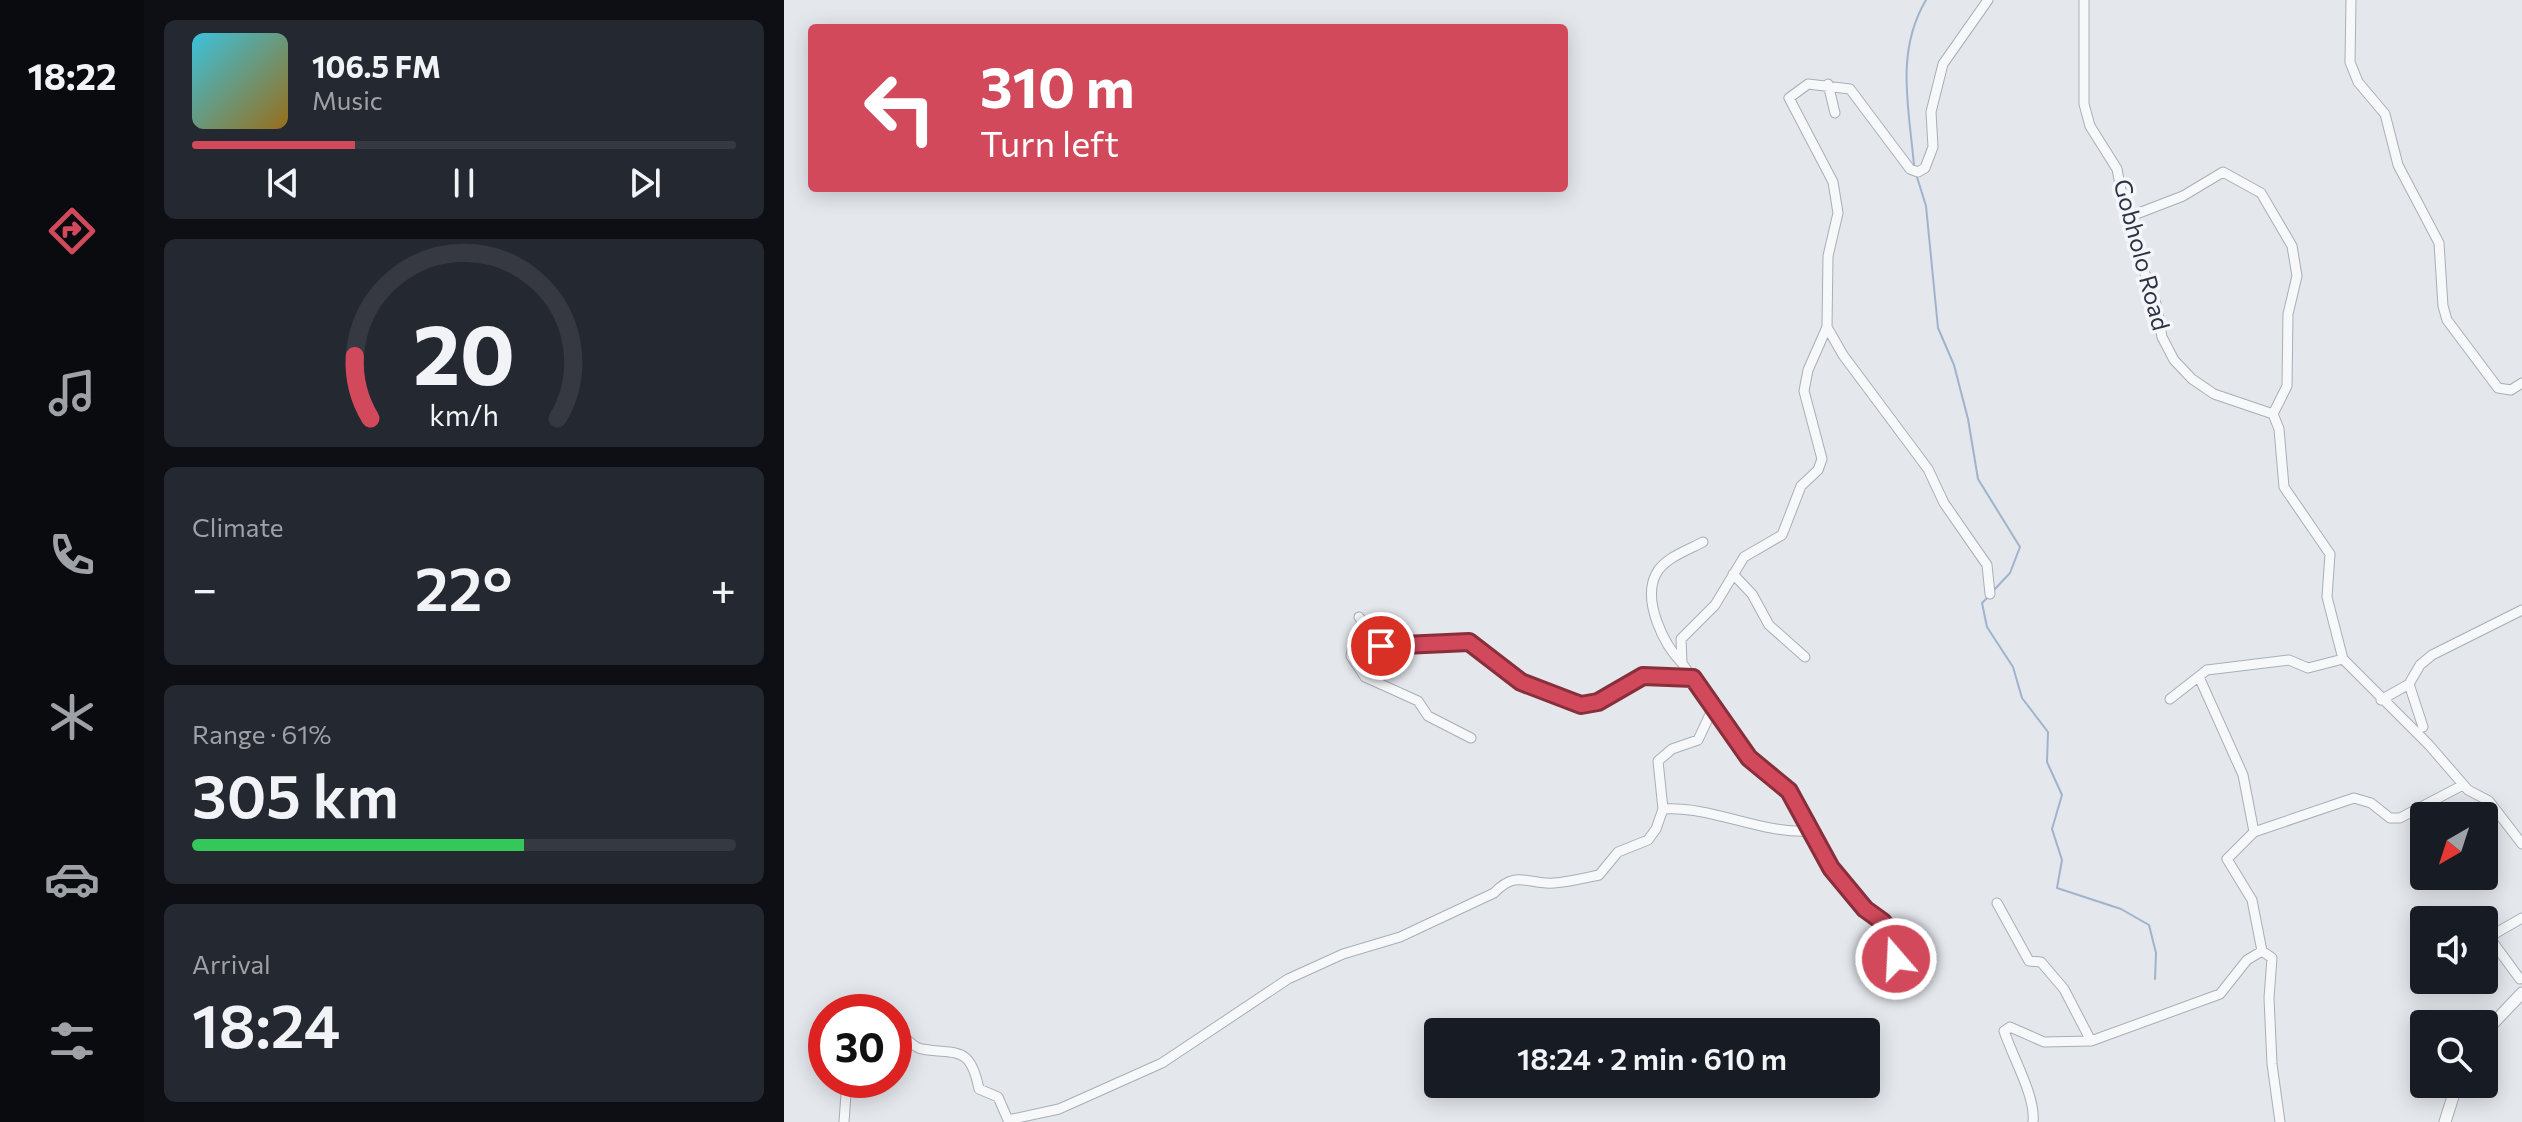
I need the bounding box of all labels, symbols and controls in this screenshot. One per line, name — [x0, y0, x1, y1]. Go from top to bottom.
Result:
text: 106.5 FM — [312, 47, 441, 84]
text: 310 m — [980, 51, 1135, 120]
text: 18:22 — [27, 53, 117, 97]
icon: left — [848, 56, 952, 160]
text: Music — [312, 84, 383, 115]
text: Turn left — [980, 120, 1119, 164]
icon: previous — [261, 161, 305, 205]
icon: pause — [442, 161, 486, 205]
icon: next — [623, 161, 667, 205]
street label: Gobholo Road — [2108, 176, 2177, 333]
icon: directions — [44, 203, 100, 259]
text: 20 — [413, 299, 515, 401]
icon: music — [44, 365, 100, 421]
text: km/h — [429, 397, 499, 432]
text: Climate — [192, 511, 284, 542]
icon: phone — [44, 527, 100, 583]
text: 22° — [415, 550, 512, 623]
text: − — [192, 560, 217, 614]
text: + — [710, 560, 736, 614]
pin — [1347, 612, 1415, 680]
icon: arrive — [1359, 624, 1403, 668]
icon: climate — [44, 689, 100, 745]
text: Range · 61% — [192, 718, 331, 749]
text: 305 km — [192, 757, 399, 830]
north arrow — [2410, 802, 2498, 890]
map controls — [2410, 802, 2498, 1098]
icon: car — [44, 851, 100, 907]
button: sound — [2410, 906, 2498, 994]
position arrow — [1854, 917, 1938, 1001]
text: Arrival — [192, 948, 271, 979]
text: 18:24 — [192, 987, 340, 1060]
speed limit sign: 30 — [808, 994, 912, 1098]
button: search — [2410, 1010, 2498, 1098]
icon: filters — [44, 1013, 100, 1069]
text: 18:24 · 2 min · 610 m — [1517, 1039, 1787, 1076]

